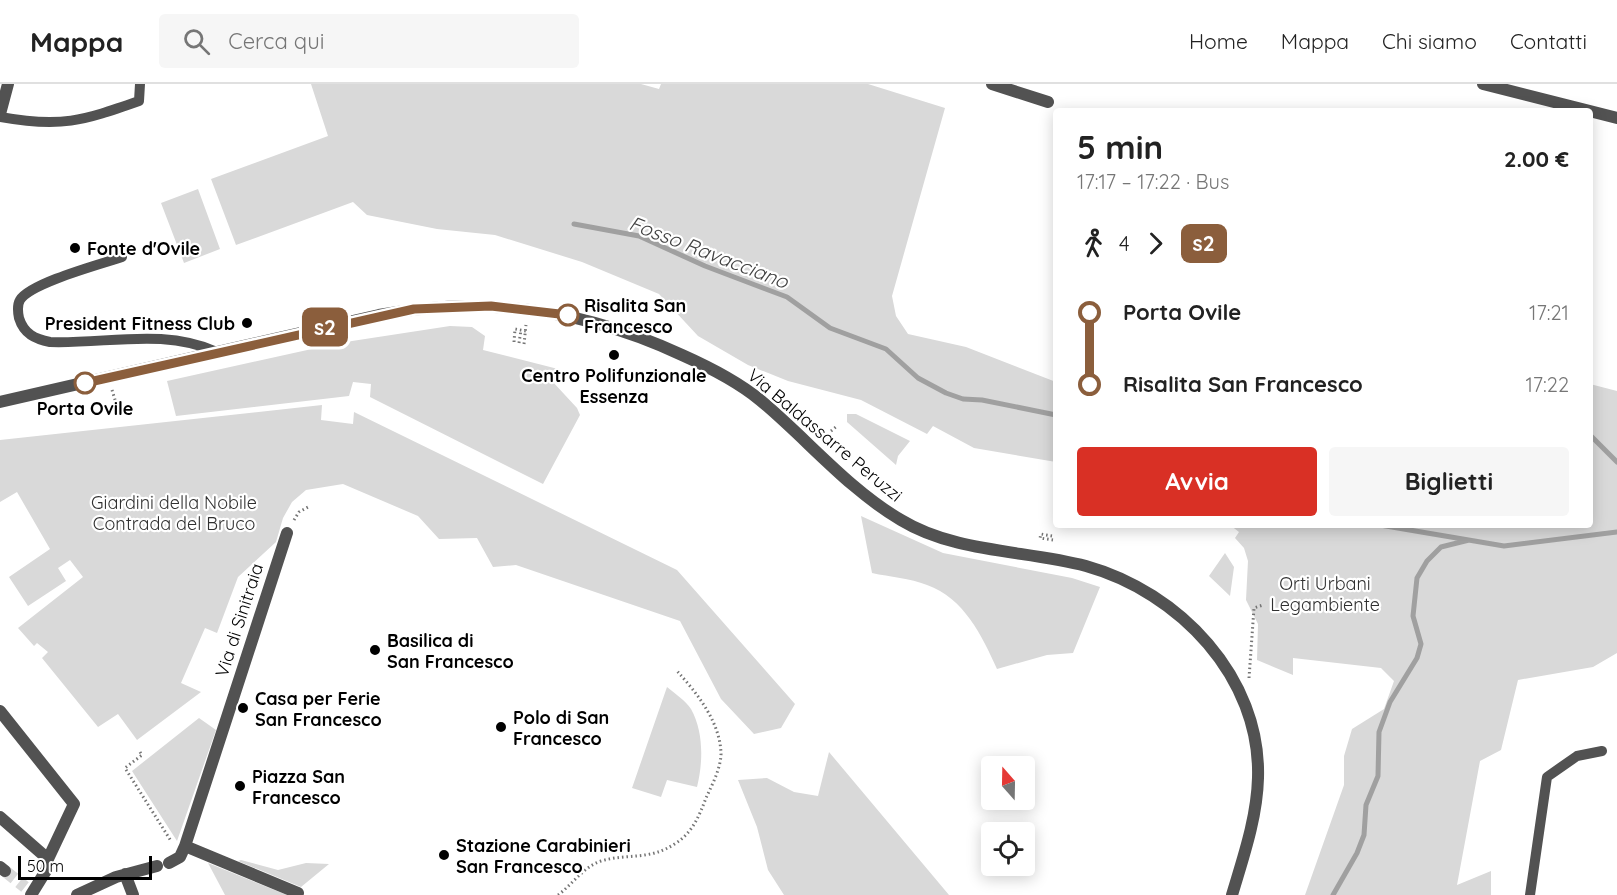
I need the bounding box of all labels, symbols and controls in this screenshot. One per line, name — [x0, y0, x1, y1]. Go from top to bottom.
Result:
search box — [159, 14, 579, 68]
text: Mappa — [30, 24, 123, 59]
icon: search — [180, 25, 213, 58]
text: Cerca qui — [228, 27, 324, 55]
text: Home — [1189, 28, 1248, 54]
text: Mappa — [1281, 28, 1349, 54]
text: Chi siamo — [1382, 28, 1477, 54]
text: Contatti — [1510, 28, 1587, 54]
text: 5 min — [1077, 126, 1163, 167]
text: 2.00 € — [1504, 145, 1569, 173]
text: 17:17 – 17:22 · Bus — [1077, 169, 1229, 194]
water label: Fosso Ravacciano — [626, 210, 793, 294]
icon: walk — [1077, 227, 1110, 260]
icon: forward — [1139, 227, 1172, 260]
text: s2 — [1193, 230, 1215, 256]
text: 4 — [1119, 231, 1130, 256]
place label: Fonte d'Ovile — [87, 237, 200, 260]
marker: Fonte d'Ovile — [68, 241, 82, 255]
place label: Risalita San Francesco — [584, 294, 686, 338]
text: Porta Ovile — [1123, 298, 1241, 326]
text: 17:21 — [1529, 300, 1569, 325]
marker: Risalita San Francesco — [557, 304, 579, 326]
line badge: s2 — [298, 308, 352, 346]
place label: President Fitness Club — [45, 312, 235, 335]
text: s2 — [314, 314, 336, 340]
marker: President Fitness Club — [240, 316, 254, 330]
marker: Centro Polifunzionale Essenza — [607, 348, 621, 362]
street label: Via Baldassarre Peruzzi — [743, 363, 907, 507]
place label: Centro Polifunzionale Essenza — [521, 364, 707, 408]
text: Risalita San Francesco — [1123, 370, 1363, 398]
marker: Porta Ovile — [74, 372, 96, 394]
text: 17:22 — [1525, 372, 1569, 397]
place label: Porta Ovile — [37, 397, 133, 420]
button: Avvia — [1077, 447, 1317, 516]
button: Biglietti — [1329, 447, 1569, 516]
park label: Giardini della Nobile Contrada del Bruco — [91, 491, 257, 535]
street label: Via di Sinitraia — [210, 560, 268, 680]
park label: Orti Urbani Legambiente — [1270, 572, 1380, 616]
place label: Basilica di San Francesco — [387, 629, 514, 673]
marker: Basilica di San Francesco — [368, 643, 382, 657]
place label: Casa per Ferie San Francesco — [255, 687, 382, 731]
marker: Casa per Ferie San Francesco — [236, 701, 250, 715]
place label: Polo di San Francesco — [513, 706, 609, 750]
marker: Polo di San Francesco — [494, 720, 508, 734]
north arrow — [981, 756, 1035, 810]
map controls — [981, 756, 1035, 876]
place label: Piazza San Francesco — [252, 765, 345, 809]
marker: Piazza San Francesco — [233, 779, 247, 793]
button: locate — [981, 822, 1035, 876]
place label: Stazione Carabinieri San Francesco — [456, 834, 631, 878]
marker: Stazione Carabinieri San Francesco — [437, 848, 451, 862]
scale bar — [18, 853, 152, 880]
text: 50 m — [27, 856, 64, 876]

